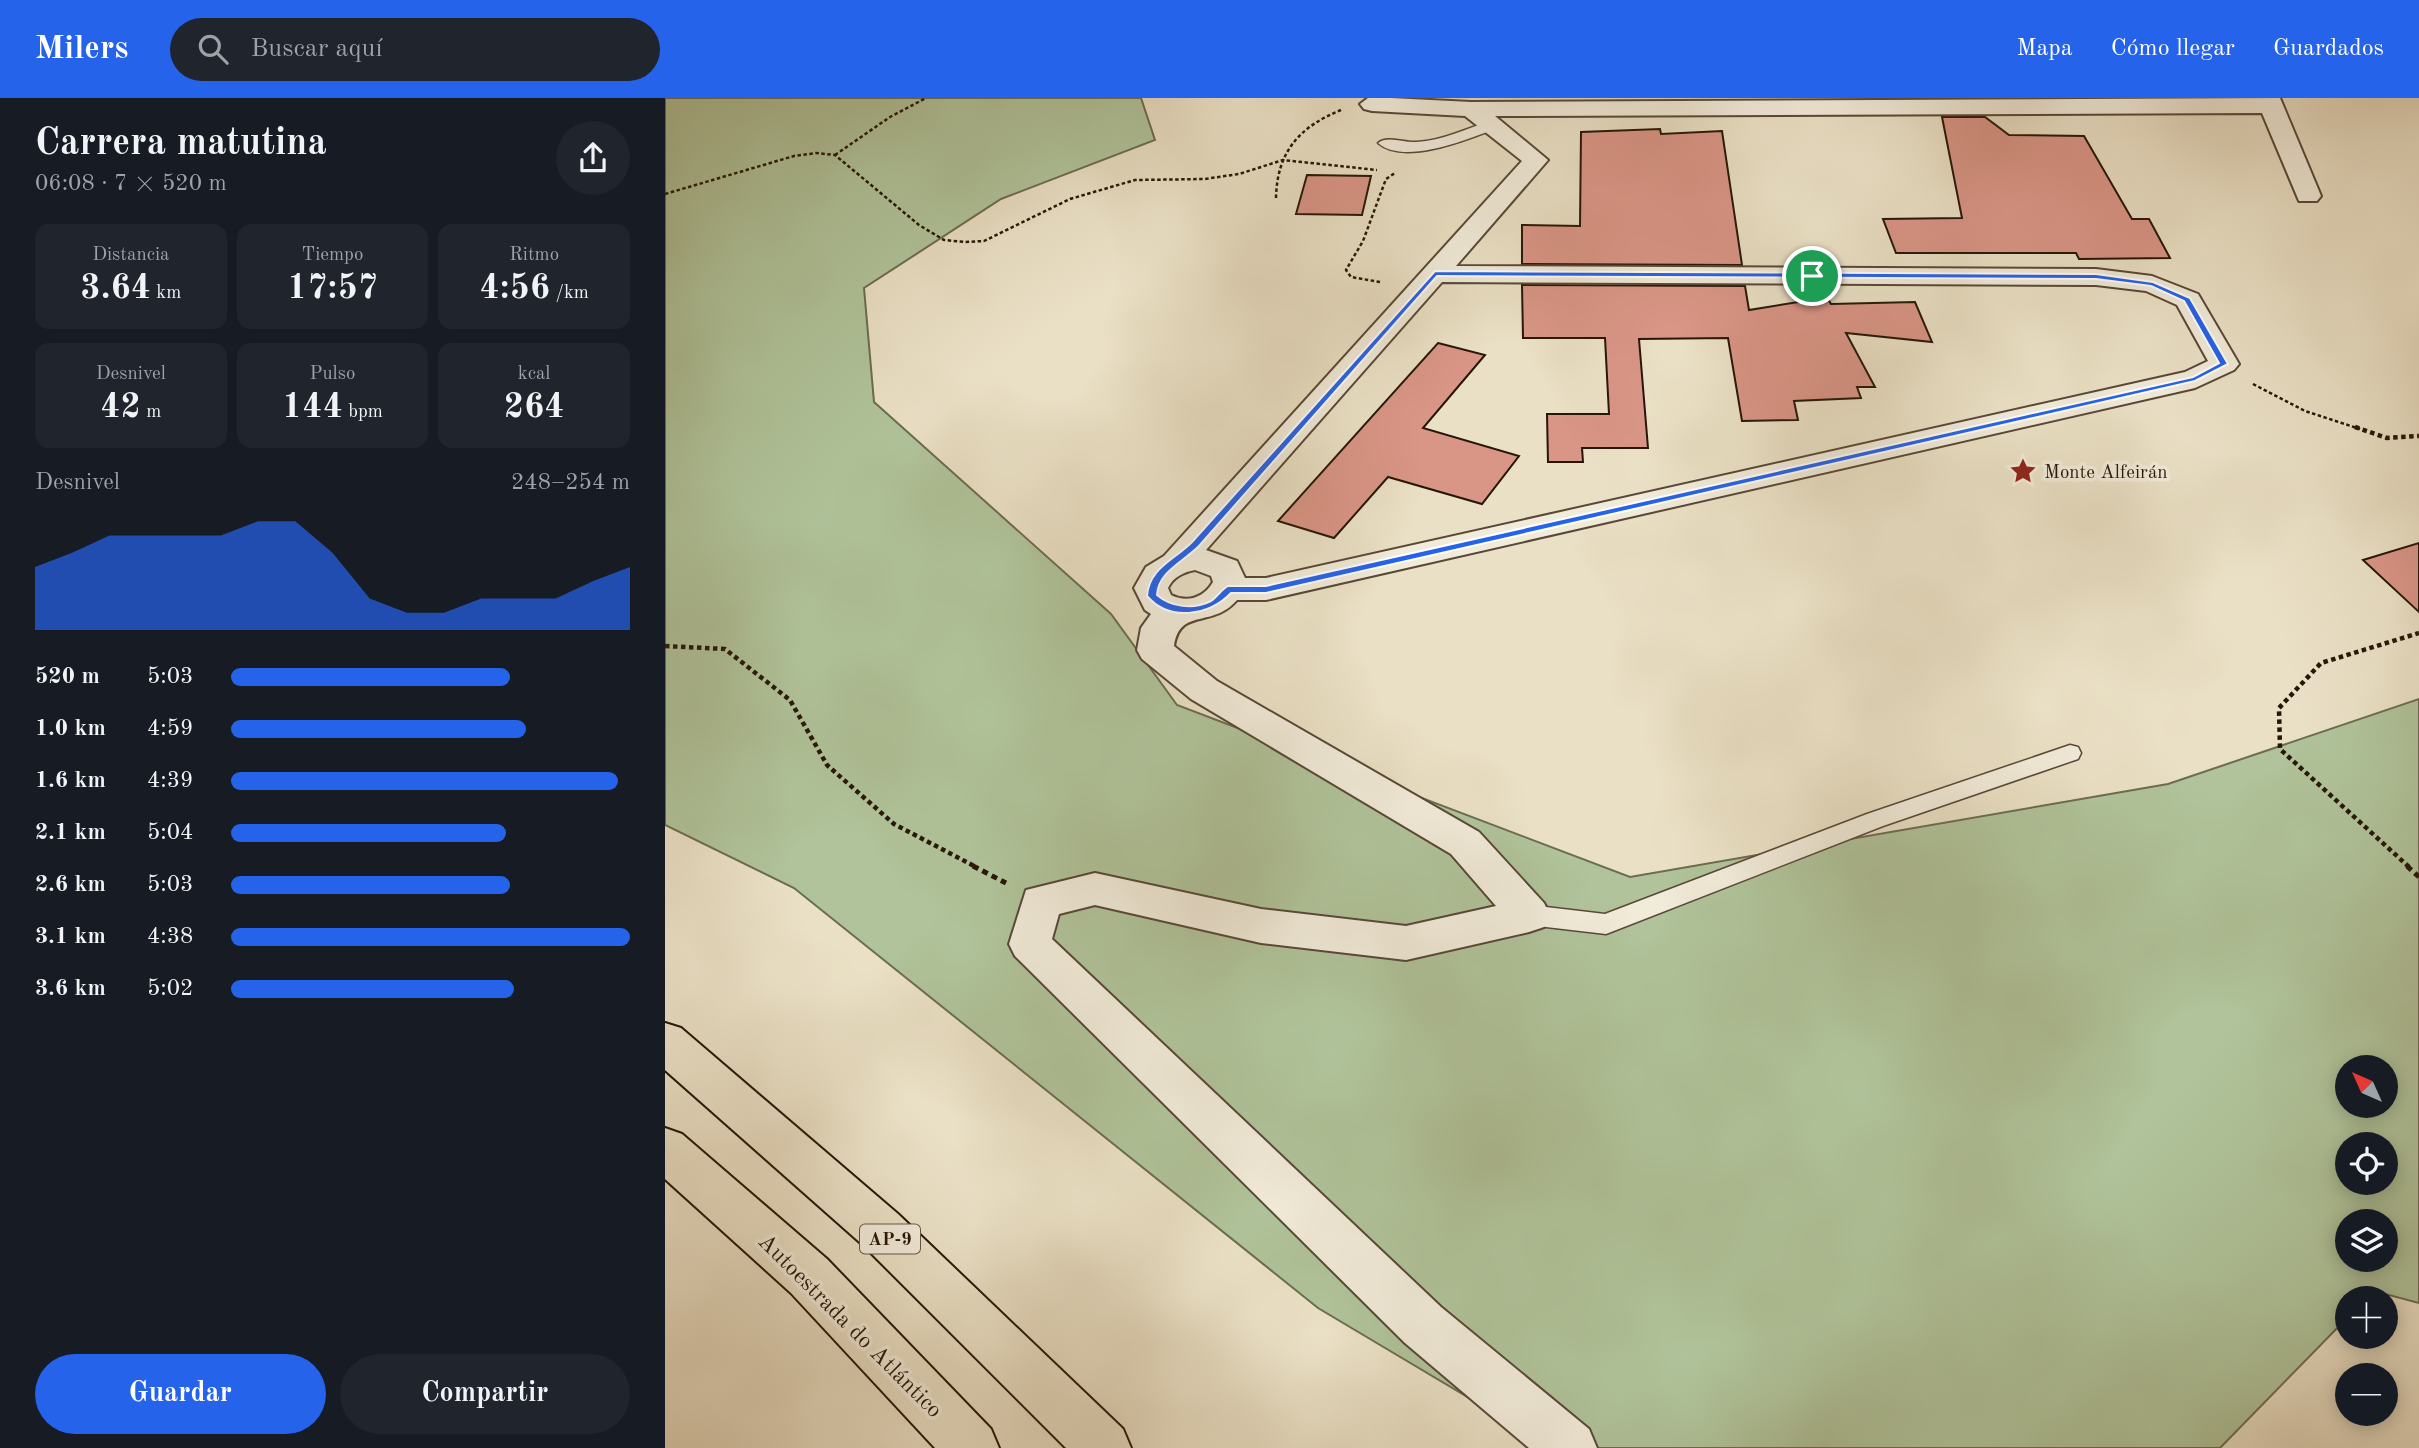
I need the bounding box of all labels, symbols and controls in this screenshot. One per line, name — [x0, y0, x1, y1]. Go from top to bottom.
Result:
search box — [170, 18, 660, 81]
icon: search — [194, 30, 232, 68]
text: Milers — [35, 33, 128, 66]
text: Buscar aquí — [250, 36, 382, 62]
text: Mapa — [2016, 37, 2073, 61]
text: Cómo llegar — [2111, 37, 2235, 61]
text: Guardados — [2273, 37, 2384, 61]
button: share — [556, 121, 630, 195]
text: Carrera matutina — [35, 125, 327, 163]
text: 06:08 · 7 × 520 m — [35, 172, 227, 195]
text: Distancia — [92, 246, 169, 265]
text: Tiempo — [302, 246, 363, 265]
text: Ritmo — [509, 246, 559, 265]
pin — [1782, 246, 1842, 306]
icon: arrive — [1793, 257, 1831, 295]
text: 3.64 — [80, 271, 151, 306]
text: 17:57 — [287, 271, 378, 306]
text: 4:56 — [479, 271, 550, 306]
text: km — [151, 284, 181, 303]
text: /km — [550, 284, 589, 303]
text: Desnivel — [96, 365, 166, 384]
text: Pulso — [310, 365, 355, 384]
text: kcal — [518, 365, 551, 384]
text: 42 — [100, 390, 141, 425]
text: 144 — [282, 390, 343, 425]
text: 264 — [504, 390, 565, 425]
text: m — [141, 403, 161, 422]
text: bpm — [343, 403, 383, 422]
place icon: Monte Alfeirán — [2008, 456, 2038, 486]
place label: Monte Alfeirán — [2044, 464, 2168, 483]
text: Desnivel — [35, 471, 120, 494]
text: 248–254 m — [511, 471, 630, 494]
text: 520 m — [35, 665, 100, 688]
text: 5:03 — [147, 665, 193, 688]
text: 1.0 km — [35, 717, 106, 740]
text: 4:59 — [147, 717, 193, 740]
text: 1.6 km — [35, 769, 106, 792]
text: 4:39 — [147, 769, 193, 792]
text: 2.1 km — [35, 821, 106, 844]
text: 5:04 — [147, 821, 193, 844]
text: 2.6 km — [35, 873, 106, 896]
text: 5:03 — [147, 873, 193, 896]
text: 3.1 km — [35, 925, 106, 948]
text: 4:38 — [147, 925, 193, 948]
text: 3.6 km — [35, 977, 106, 1000]
text: 5:02 — [147, 977, 193, 1000]
north arrow — [2335, 1055, 2397, 1118]
map controls — [2335, 1055, 2398, 1426]
button: locate — [2335, 1132, 2398, 1195]
button: layers — [2335, 1209, 2398, 1272]
road number: AP-9 — [860, 1224, 920, 1254]
street label: Autoestrada do Atlántico — [754, 1230, 946, 1422]
button: + — [2335, 1286, 2398, 1349]
button: Guardar — [35, 1354, 326, 1434]
button: Compartir — [340, 1354, 630, 1434]
button: − — [2335, 1363, 2398, 1426]

